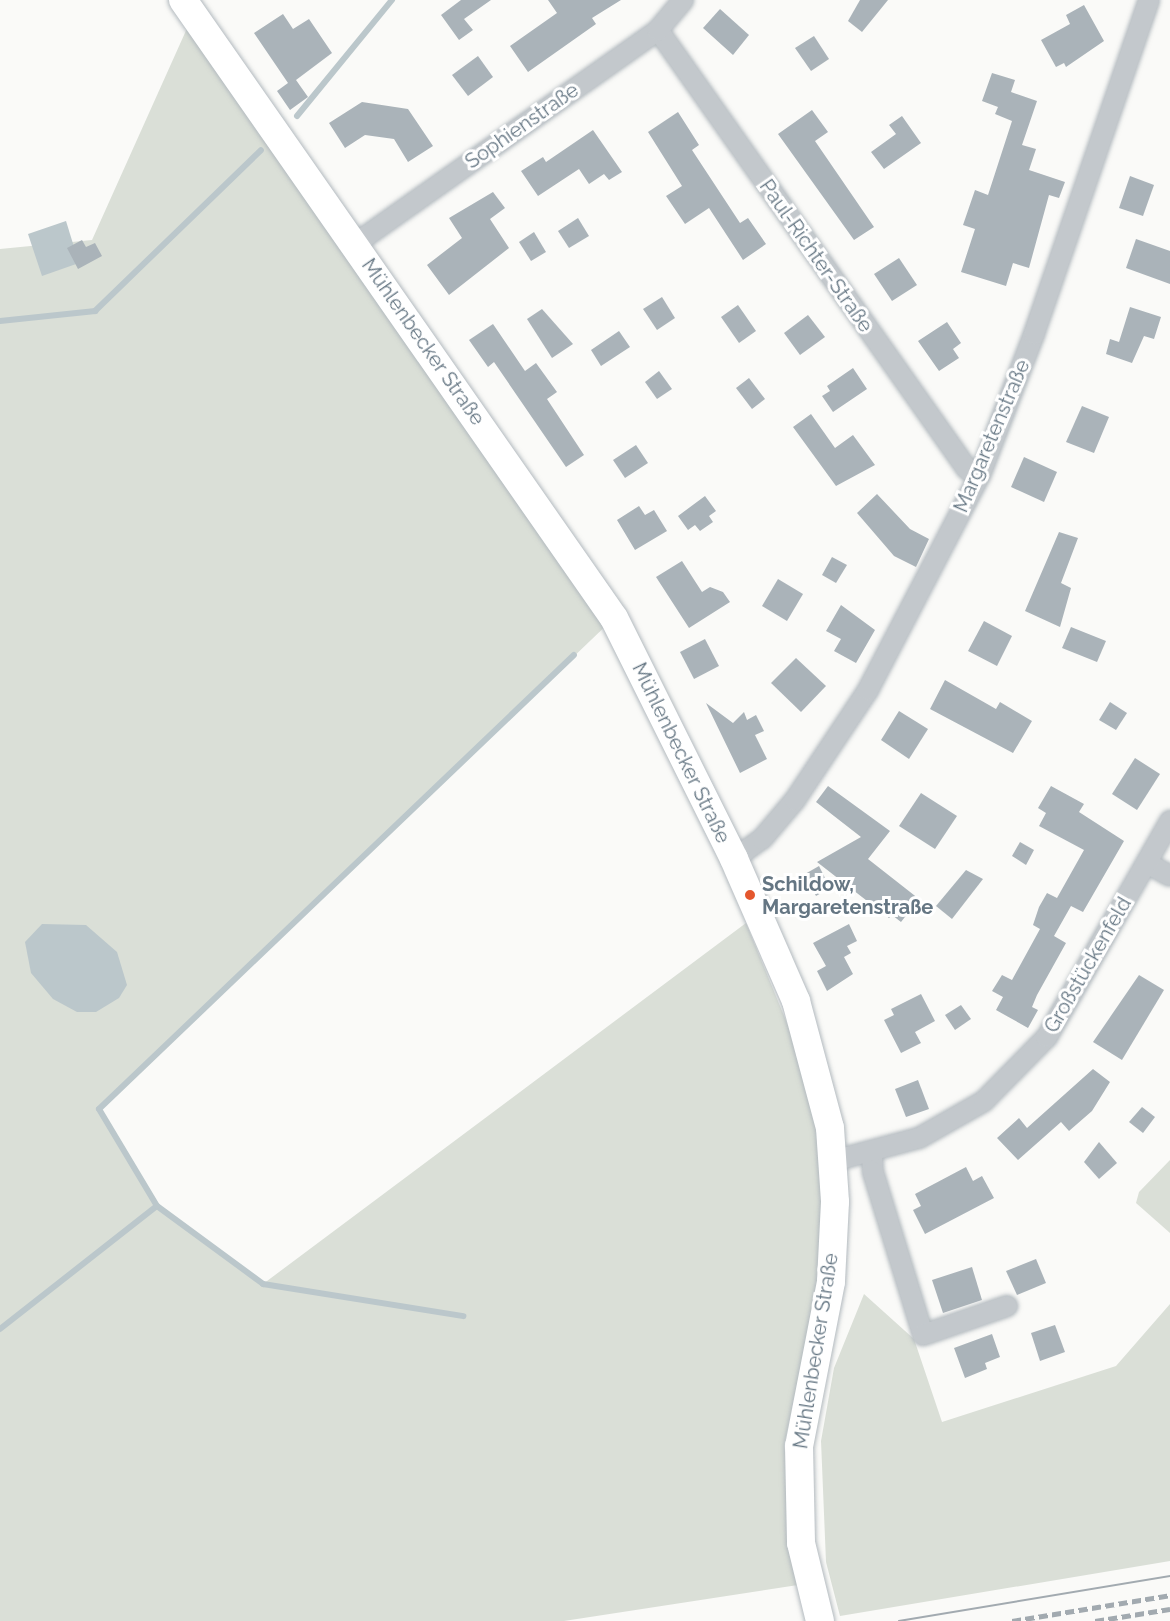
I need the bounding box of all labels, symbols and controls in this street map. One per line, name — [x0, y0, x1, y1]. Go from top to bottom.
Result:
street label: Sophienstraße — [461, 78, 583, 174]
street label: Paul-Richter-Straße — [754, 175, 878, 337]
street label: Mühlenbecker Straße — [356, 254, 490, 430]
street label: Margaretenstraße — [949, 356, 1035, 516]
street label: Mühlenbecker Straße — [627, 659, 735, 847]
place label: Schildow, Margaretenstraße — [762, 872, 933, 919]
marker: Schildow, Margaretenstraße — [743, 888, 757, 902]
street label: Großstückenfeld — [1040, 893, 1136, 1037]
street label: Mühlenbecker Straße — [789, 1251, 843, 1451]

